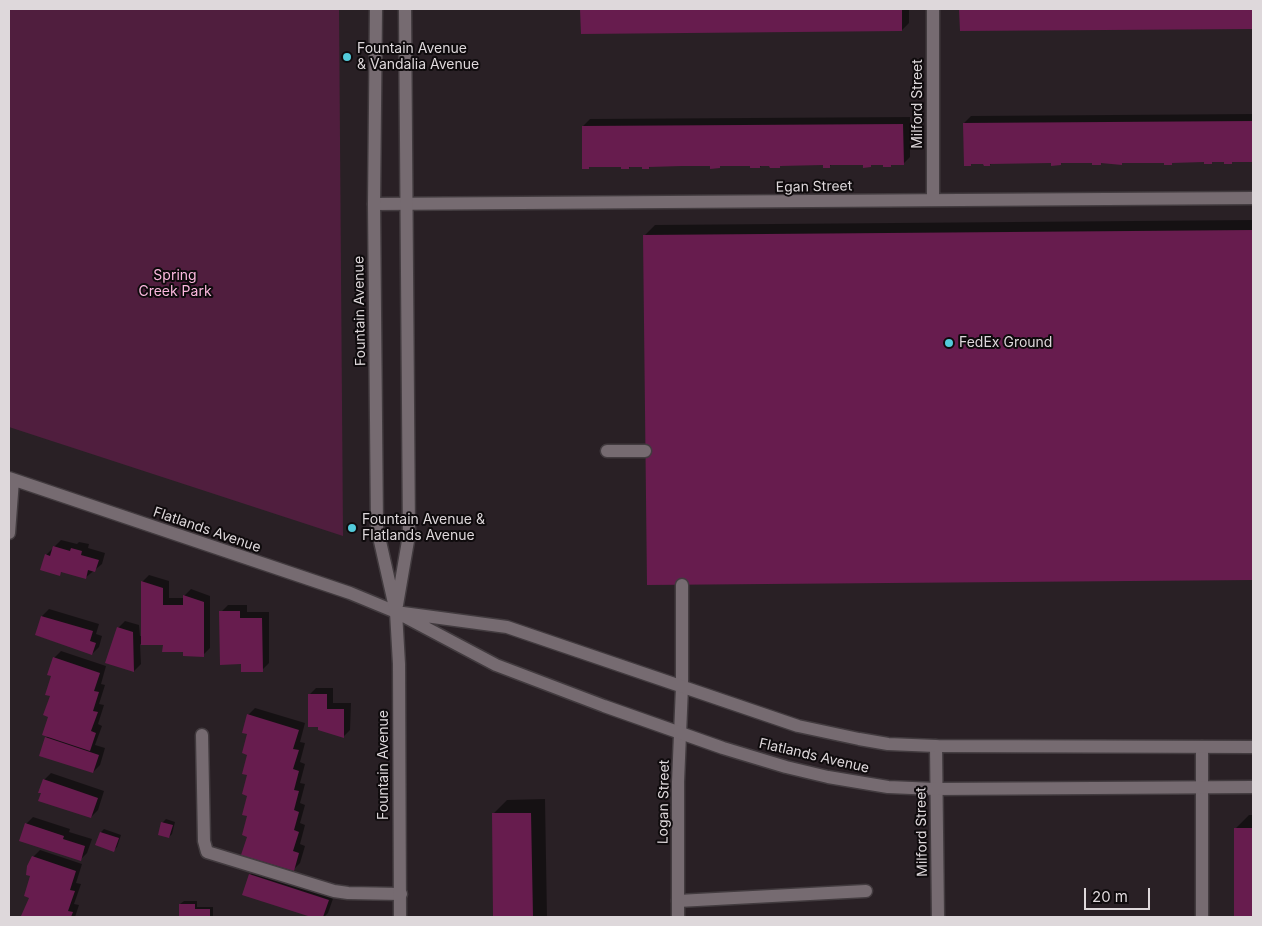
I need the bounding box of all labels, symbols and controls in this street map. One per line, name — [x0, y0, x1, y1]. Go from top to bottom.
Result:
place label: Fountain Avenue & Vandalia Avenue — [357, 41, 479, 74]
marker: Fountain Avenue & Vandalia Avenue — [341, 51, 353, 63]
street label: Milford Street — [910, 59, 926, 149]
street label: Egan Street — [776, 178, 852, 196]
street label: Fountain Avenue — [351, 256, 369, 366]
park label: Spring Creek Park — [138, 268, 212, 300]
place label: FedEx Ground — [959, 335, 1052, 351]
marker: FedEx Ground — [943, 337, 955, 349]
street label: Flatlands Avenue — [151, 504, 263, 556]
place label: Fountain Avenue & Flatlands Avenue — [362, 512, 485, 544]
marker: Fountain Avenue & Flatlands Avenue — [346, 522, 358, 534]
street label: Fountain Avenue — [376, 710, 392, 820]
street label: Flatlands Avenue — [757, 735, 871, 777]
street label: Logan Street — [655, 760, 673, 844]
street label: Milford Street — [913, 787, 931, 877]
scale bar — [1087, 878, 1153, 910]
text: 20 m — [1092, 887, 1128, 906]

